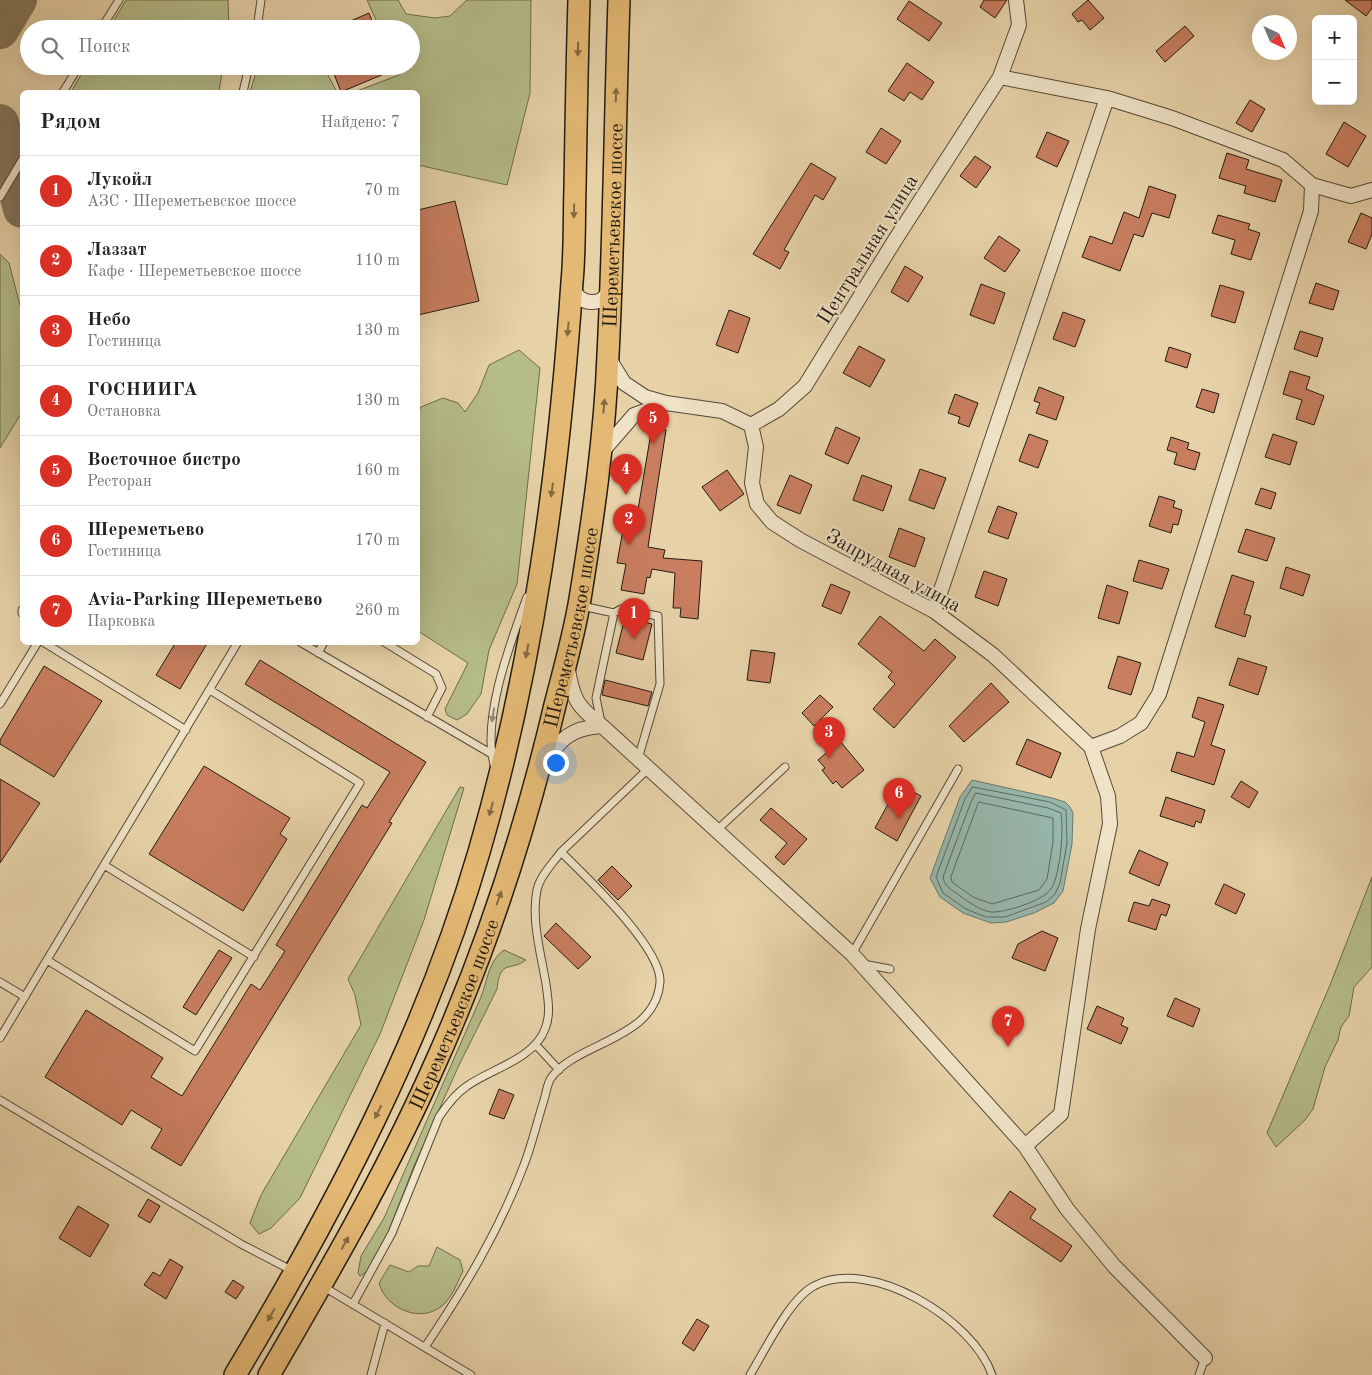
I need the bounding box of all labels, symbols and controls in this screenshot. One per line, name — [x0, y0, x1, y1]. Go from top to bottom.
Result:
north arrow — [1252, 15, 1297, 60]
map controls — [1312, 15, 1357, 105]
button: + — [1312, 15, 1357, 60]
search box — [20, 20, 420, 75]
icon: search — [38, 34, 66, 62]
text: Поиск — [78, 38, 130, 57]
one-way arrow — [574, 41, 582, 57]
button: − — [1312, 60, 1357, 105]
one-way arrow — [612, 87, 620, 103]
text: Рядом — [40, 112, 101, 133]
text: Найдено: 7 — [321, 115, 400, 131]
street label: Шереметьевское шоссе — [601, 123, 628, 328]
text: Лукойл — [87, 171, 152, 190]
street label: Центральная улица — [815, 172, 923, 328]
text: 1 — [51, 183, 61, 199]
text: 70 m — [364, 183, 400, 199]
text: АЗС · Шереметьевское шоссе — [87, 194, 296, 210]
one-way arrow — [570, 203, 578, 219]
text: Лаззат — [87, 241, 147, 260]
text: 2 — [51, 253, 61, 269]
text: 110 m — [355, 253, 400, 269]
text: Кафе · Шереметьевское шоссе — [87, 264, 301, 280]
text: Небо — [87, 311, 131, 330]
one-way arrow — [564, 321, 572, 337]
text: 3 — [51, 323, 61, 339]
text: 130 m — [355, 323, 400, 339]
text: Гостиница — [87, 334, 161, 350]
text: ГОСНИИГА — [87, 381, 197, 400]
text: 4 — [51, 393, 61, 409]
text: 130 m — [355, 393, 400, 409]
one-way arrow — [600, 397, 608, 413]
pin: 5 — [637, 403, 669, 444]
text: Остановка — [87, 404, 161, 420]
text: Восточное бистро — [87, 451, 241, 470]
pin: 4 — [610, 454, 642, 495]
text: 5 — [51, 463, 61, 479]
text: 160 m — [355, 463, 400, 479]
text: Ресторан — [87, 474, 152, 490]
one-way arrow — [548, 483, 556, 499]
pin: 2 — [613, 504, 645, 545]
text: Шереметьево — [87, 521, 204, 540]
street label: Шереметьевское шоссе — [542, 526, 603, 730]
street label: Запрудная улица — [822, 526, 964, 617]
text: 6 — [51, 533, 61, 549]
text: 170 m — [355, 533, 400, 549]
text: Гостиница — [87, 544, 161, 560]
text: Avia-Parking Шереметьево — [87, 591, 323, 610]
pin: 1 — [618, 598, 650, 639]
text: 7 — [51, 603, 61, 619]
text: 260 m — [355, 603, 400, 619]
text: Парковка — [87, 614, 155, 630]
one-way arrow — [523, 643, 531, 658]
one-way arrow — [489, 708, 497, 724]
pin: 3 — [813, 717, 845, 758]
your location — [543, 750, 569, 776]
pin: 6 — [883, 778, 915, 819]
one-way arrow — [487, 802, 495, 817]
one-way arrow — [495, 890, 503, 905]
street label: Шереметьевское шоссе — [407, 917, 504, 1114]
pin: 7 — [992, 1006, 1024, 1047]
one-way arrow — [374, 1105, 382, 1119]
one-way arrow — [341, 1235, 349, 1250]
one-way arrow — [266, 1308, 275, 1321]

